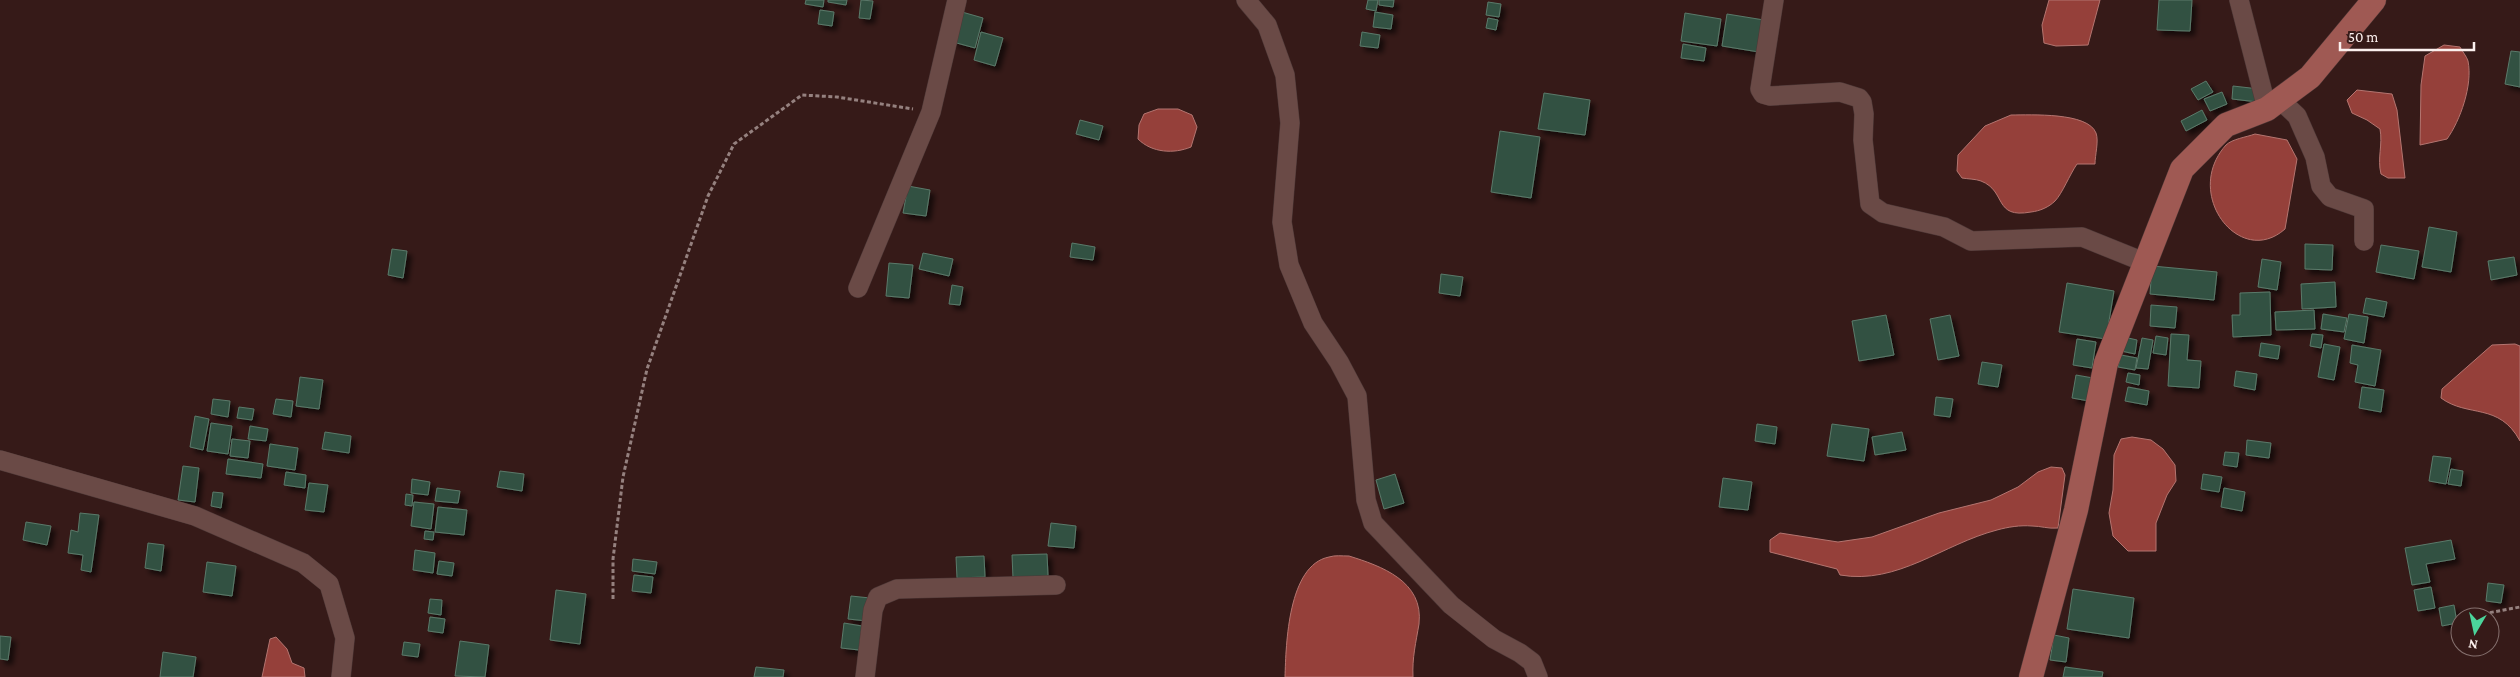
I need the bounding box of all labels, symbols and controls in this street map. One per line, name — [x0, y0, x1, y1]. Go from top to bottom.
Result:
scale bar — [2340, 20, 2474, 52]
text: 50 m — [2348, 29, 2378, 45]
north arrow — [2450, 607, 2500, 657]
text: N — [2467, 636, 2479, 653]

